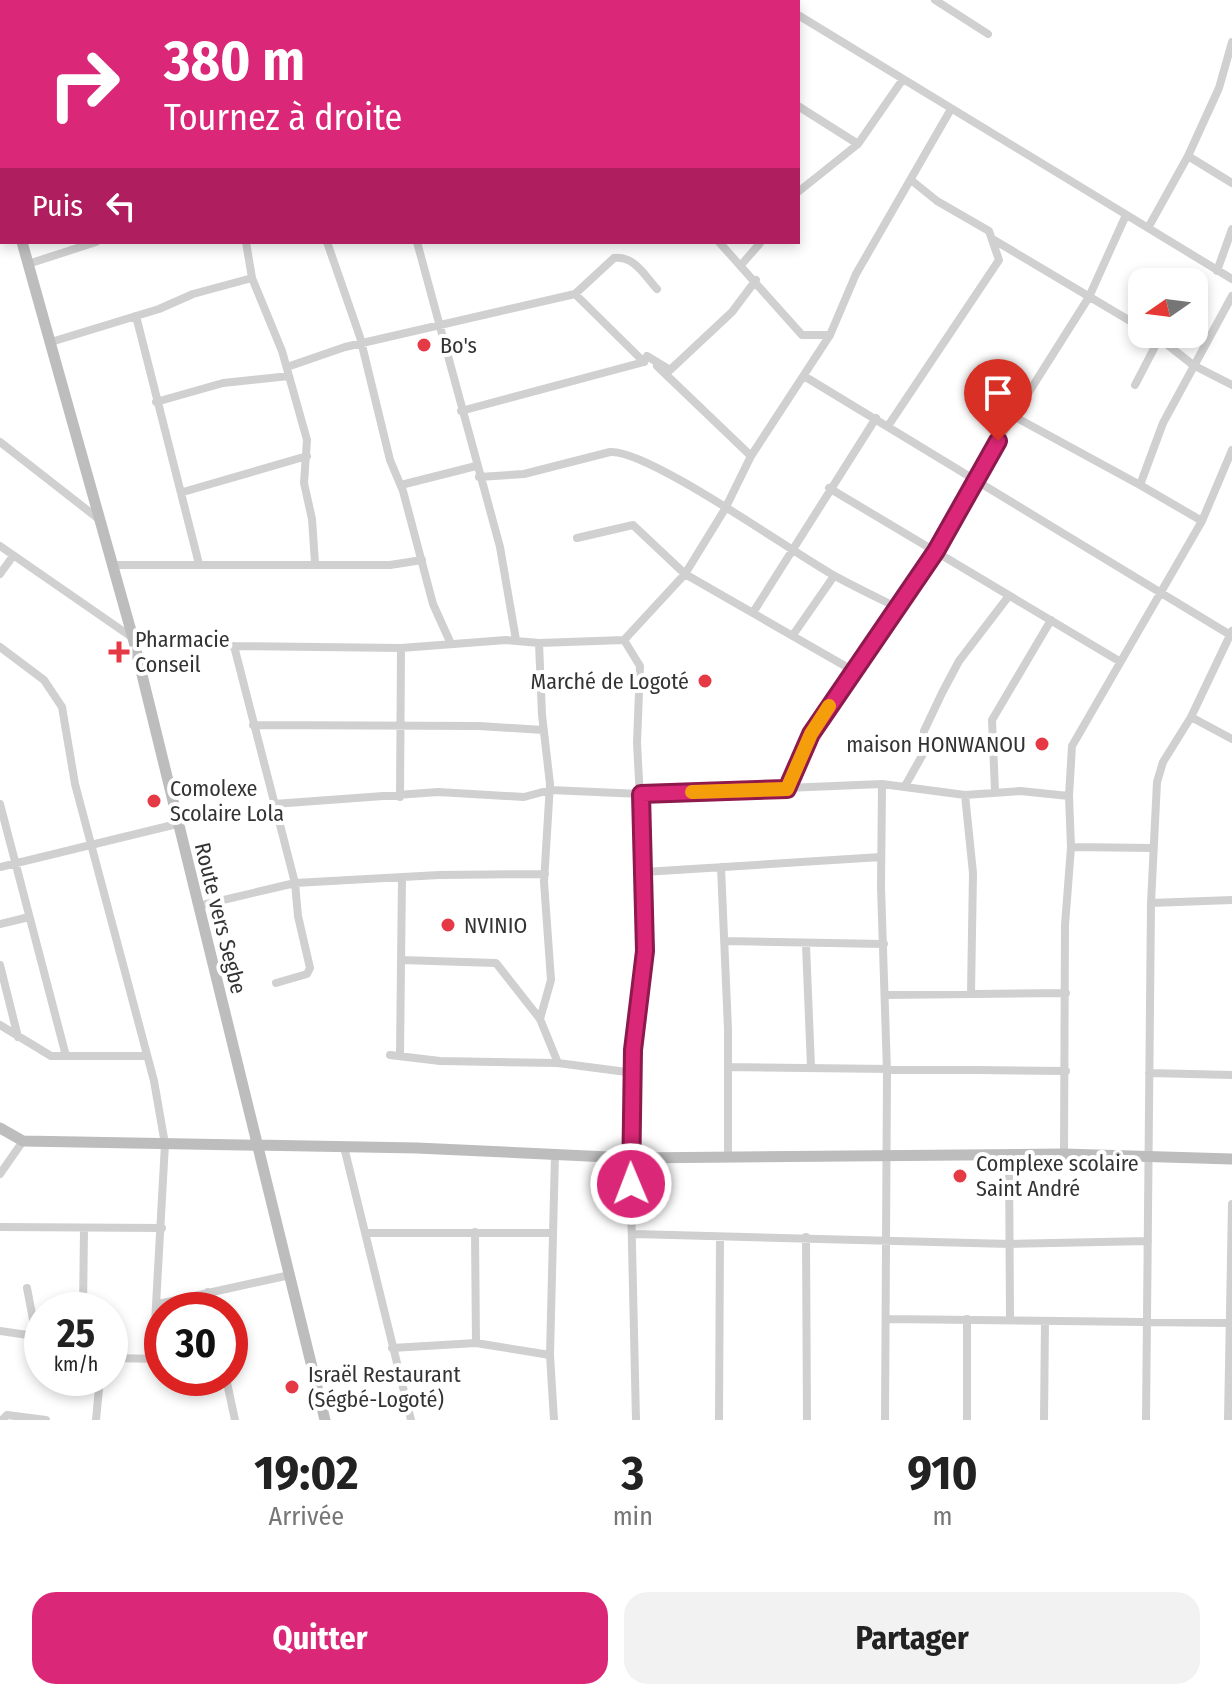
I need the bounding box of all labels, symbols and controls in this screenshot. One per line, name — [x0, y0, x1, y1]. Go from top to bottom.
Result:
text: 380 m — [164, 28, 305, 95]
icon: right — [32, 32, 136, 136]
text: Tournez à droite — [164, 96, 402, 140]
icon: left — [99, 184, 143, 228]
text: Puis — [32, 188, 83, 224]
north arrow — [1128, 268, 1208, 348]
map controls — [1128, 268, 1208, 348]
place label: Bo's — [440, 332, 477, 359]
marker: Bo's — [415, 336, 433, 354]
pin — [964, 359, 1032, 441]
icon: arrive — [976, 371, 1020, 415]
place label: Pharmacie Conseil — [135, 626, 230, 678]
marker: Pharmacie Conseil — [110, 643, 128, 661]
place label: Marché de Logoté — [531, 668, 689, 695]
marker: Marché de Logoté — [696, 672, 714, 690]
place label: maison HONWANOU — [846, 731, 1026, 758]
marker: maison HONWANOU — [1033, 735, 1051, 753]
place label: Comolexe Scolaire Lola — [170, 775, 284, 827]
marker: Comolexe Scolaire Lola — [145, 792, 163, 810]
street label: Route vers Segbe — [189, 840, 252, 997]
place label: NVINIO — [464, 912, 527, 939]
marker: NVINIO — [439, 916, 457, 934]
position arrow — [589, 1142, 673, 1226]
place label: Complexe scolaire Saint André — [976, 1150, 1139, 1202]
marker: Complexe scolaire Saint André — [951, 1167, 969, 1185]
speed limit sign: 30 — [144, 1292, 248, 1396]
text: 25 — [57, 1310, 95, 1358]
text: km/h — [54, 1352, 98, 1376]
place label: Israël Restaurant (Ségbé-Logoté) — [308, 1361, 461, 1413]
marker: Israël Restaurant (Ségbé-Logoté) — [283, 1378, 301, 1396]
text: 19:02 — [254, 1444, 358, 1502]
text: 3 — [621, 1444, 644, 1502]
text: 910 — [907, 1444, 978, 1502]
text: Arrivée — [269, 1501, 344, 1532]
text: min — [613, 1501, 653, 1532]
text: m — [932, 1501, 952, 1532]
button: Quitter — [32, 1592, 608, 1684]
button: Partager — [624, 1592, 1200, 1684]

